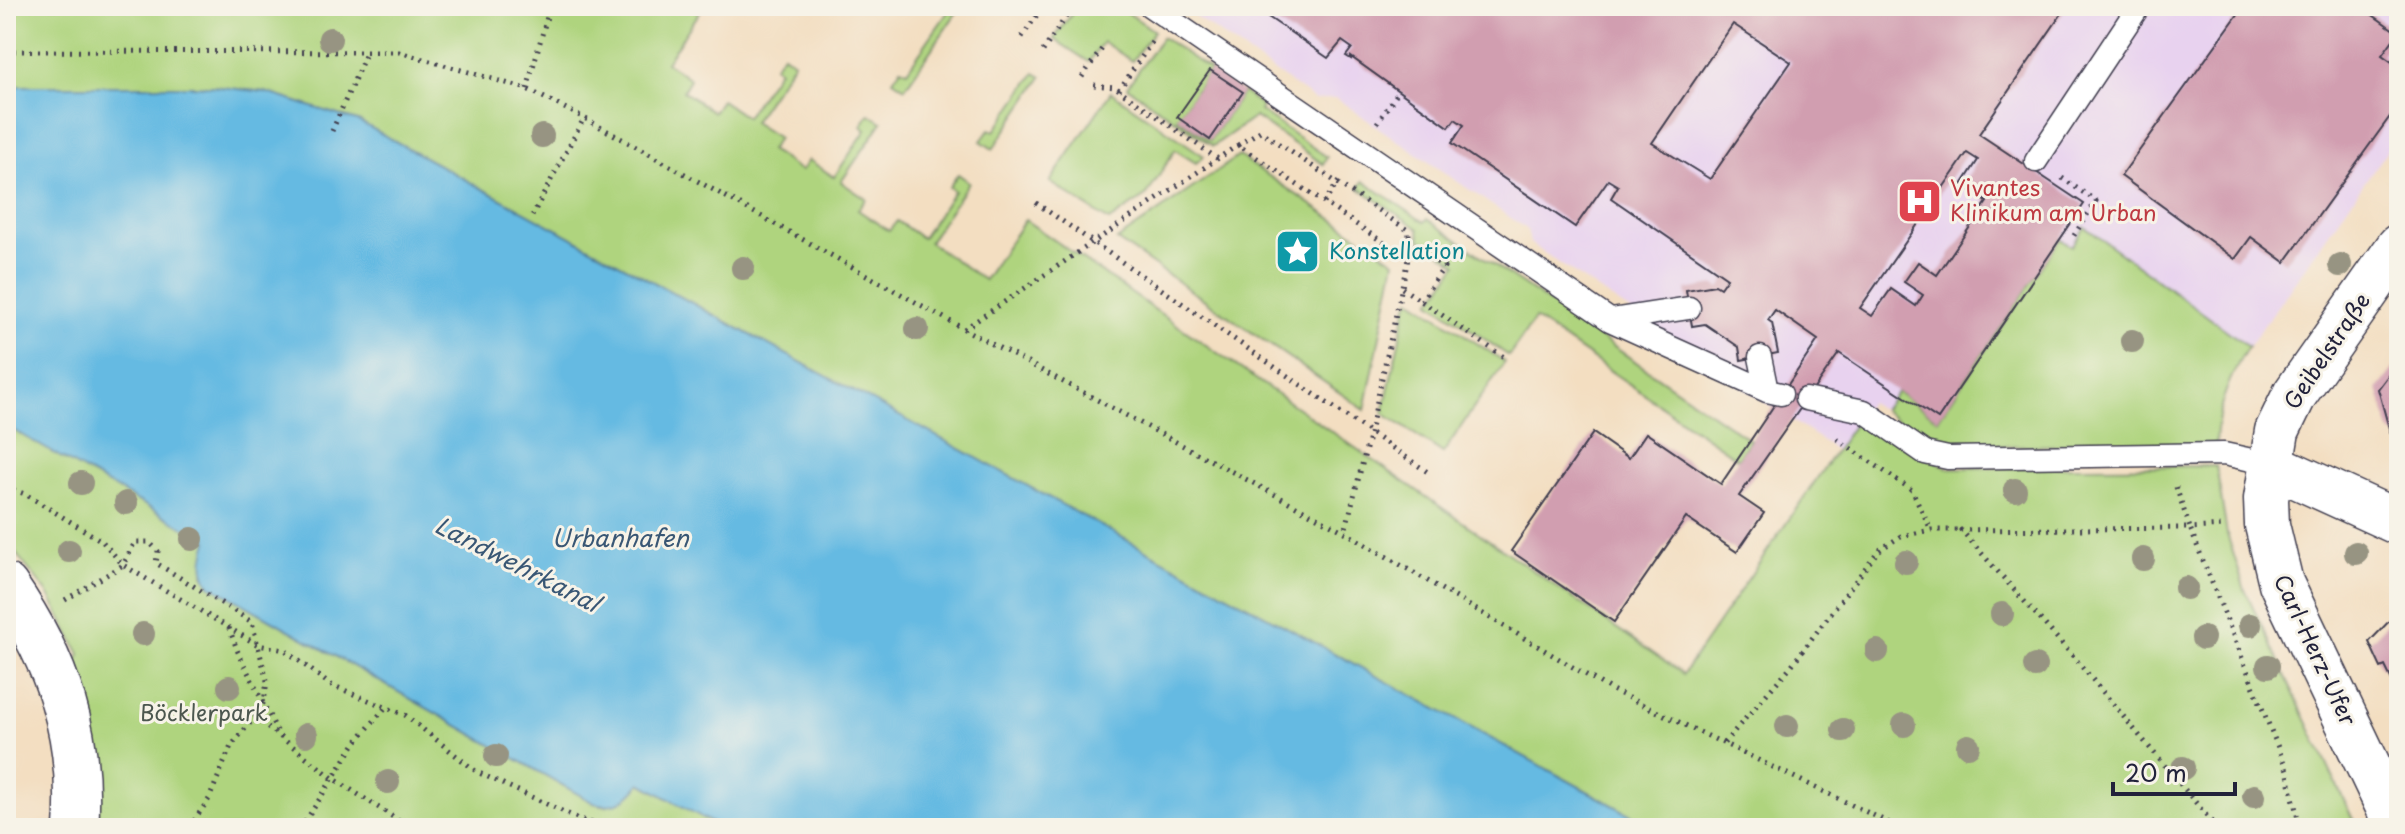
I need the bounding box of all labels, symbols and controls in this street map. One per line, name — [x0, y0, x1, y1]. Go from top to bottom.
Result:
place label: Vivantes Klinikum am Urban — [1950, 170, 2157, 228]
hospital icon: Vivantes Klinikum am Urban — [1895, 177, 1943, 225]
place icon: Konstellation — [1274, 227, 1322, 275]
place label: Konstellation — [1329, 233, 1465, 266]
street label: Geibelstraße — [2275, 285, 2377, 415]
water label: Landwehrkanal — [429, 506, 609, 622]
water label: Urbanhafen — [551, 519, 690, 555]
street label: Carl-Herz-Ufer — [2267, 568, 2366, 731]
park label: Böcklerpark — [140, 695, 268, 728]
scale bar — [2113, 746, 2235, 796]
text: 20 m — [2125, 754, 2187, 790]

